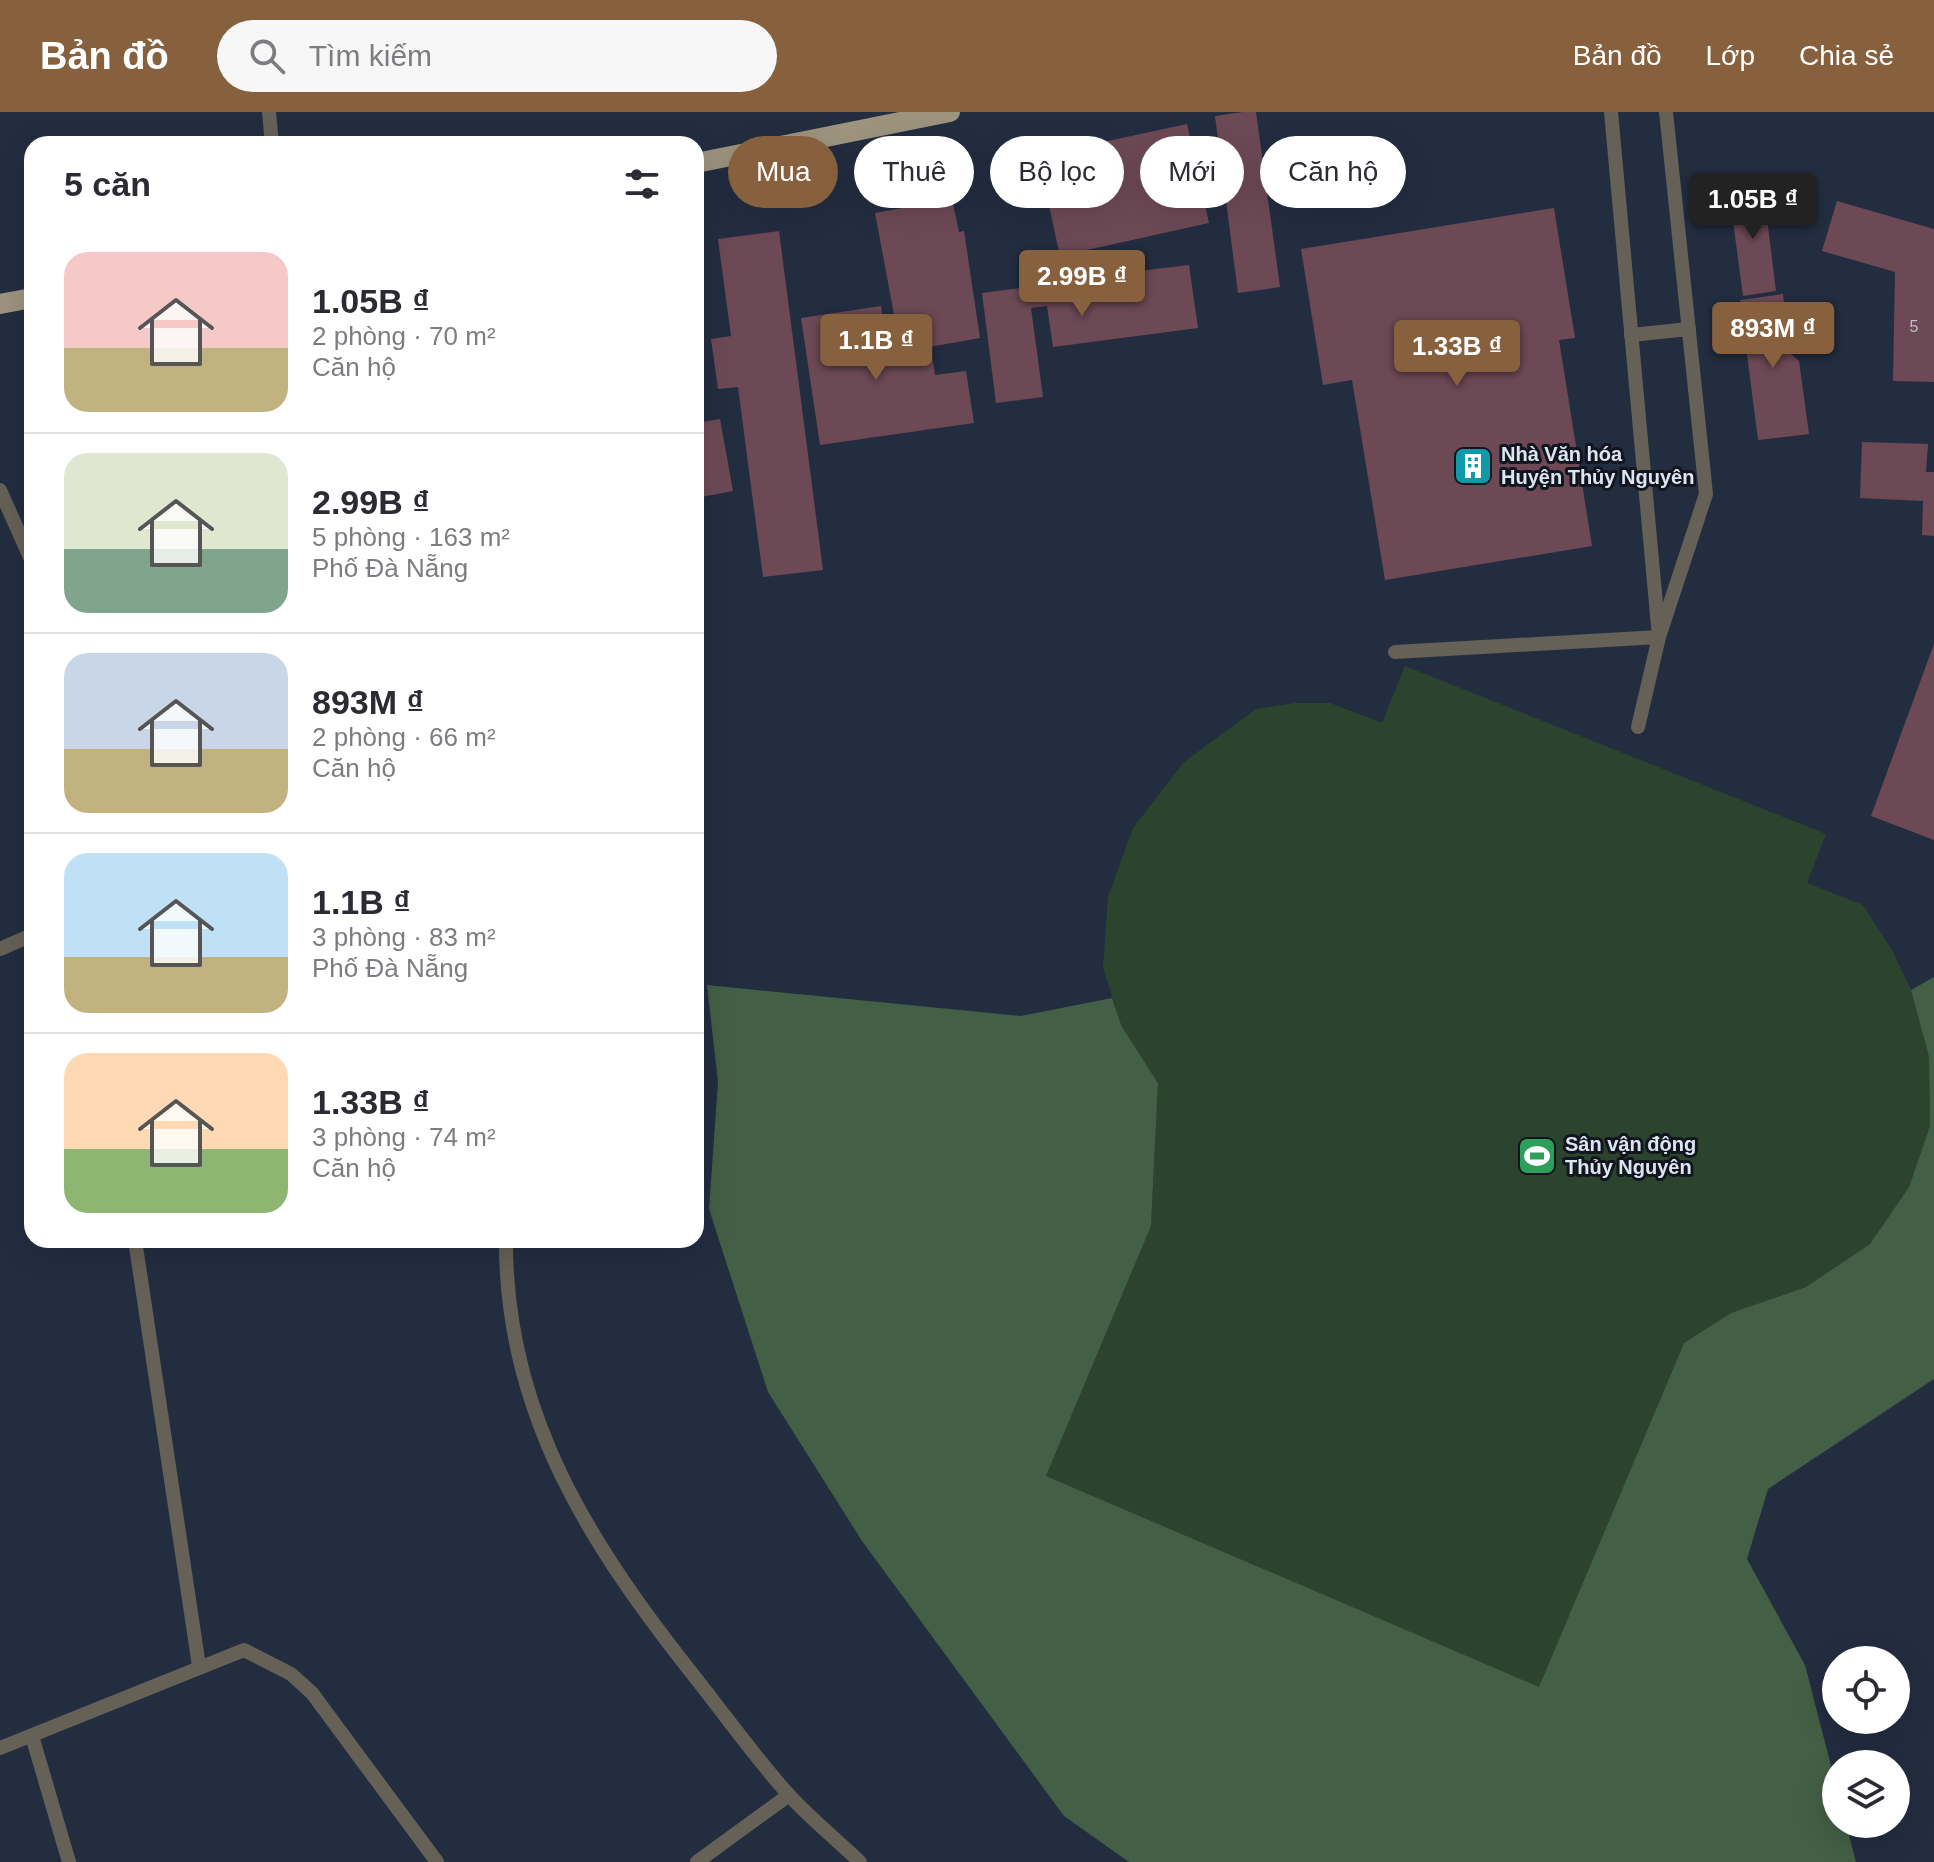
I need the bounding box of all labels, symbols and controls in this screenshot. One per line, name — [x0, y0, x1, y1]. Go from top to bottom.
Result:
search box — [217, 20, 777, 92]
icon: search — [245, 34, 289, 78]
text: Bản đồ — [40, 35, 169, 77]
text: Tìm kiếm — [309, 39, 432, 72]
text: Bản đồ — [1573, 40, 1662, 71]
text: Lớp — [1706, 40, 1755, 71]
text: Chia sẻ — [1799, 40, 1894, 71]
chip: Mua — [728, 136, 838, 208]
chip: Thuê — [854, 136, 974, 208]
chip: Bộ lọc — [990, 136, 1124, 208]
chip: Mới — [1140, 136, 1244, 208]
chip: Căn hộ — [1260, 136, 1406, 208]
icon: filters — [620, 162, 664, 206]
text: 5 căn — [64, 165, 151, 203]
pin: 1.05B ₫ — [1679, 173, 1827, 241]
text: 1.05B ₫ — [1708, 184, 1798, 214]
pin: 2.99B ₫ — [1008, 250, 1156, 318]
text: 2.99B ₫ — [1037, 261, 1127, 291]
text: 1.05B ₫ — [312, 282, 430, 320]
icon: home — [128, 284, 224, 380]
pin: 893M ₫ — [1708, 302, 1838, 370]
text: 893M ₫ — [1730, 313, 1816, 343]
pin: 1.1B ₫ — [811, 314, 941, 382]
house number: 5 — [1910, 318, 1919, 335]
pin: 1.33B ₫ — [1383, 320, 1531, 388]
text: 2 phòng · 70 m² — [312, 321, 496, 351]
text: 1.1B ₫ — [838, 325, 914, 355]
text: 1.33B ₫ — [1412, 331, 1502, 361]
text: Căn hộ — [312, 352, 396, 382]
place label: Nhà Văn hóa Huyện Thủy Nguyên — [1501, 443, 1694, 488]
building icon: Nhà Văn hóa Huyện Thủy Nguyên — [1452, 445, 1494, 487]
text: 2.99B ₫ — [312, 483, 430, 521]
icon: home — [128, 485, 224, 581]
text: 5 phòng · 163 m² — [312, 522, 510, 552]
text: Phố Đà Nẵng — [312, 553, 468, 583]
text: 893M ₫ — [312, 683, 424, 721]
icon: home — [128, 685, 224, 781]
text: 2 phòng · 66 m² — [312, 722, 496, 752]
text: Căn hộ — [312, 753, 396, 783]
text: 1.1B ₫ — [312, 883, 411, 921]
icon: home — [128, 885, 224, 981]
text: 3 phòng · 83 m² — [312, 922, 496, 952]
text: Phố Đà Nẵng — [312, 953, 468, 983]
text: 1.33B ₫ — [312, 1083, 430, 1121]
icon: home — [128, 1085, 224, 1181]
text: 3 phòng · 74 m² — [312, 1122, 496, 1152]
place label: Sân vận động Thủy Nguyên — [1565, 1133, 1696, 1178]
sports icon: Sân vận động Thủy Nguyên — [1516, 1135, 1558, 1177]
text: Căn hộ — [312, 1153, 396, 1183]
map controls — [1822, 1646, 1910, 1838]
button: locate — [1822, 1646, 1910, 1734]
button: layers — [1822, 1750, 1910, 1838]

